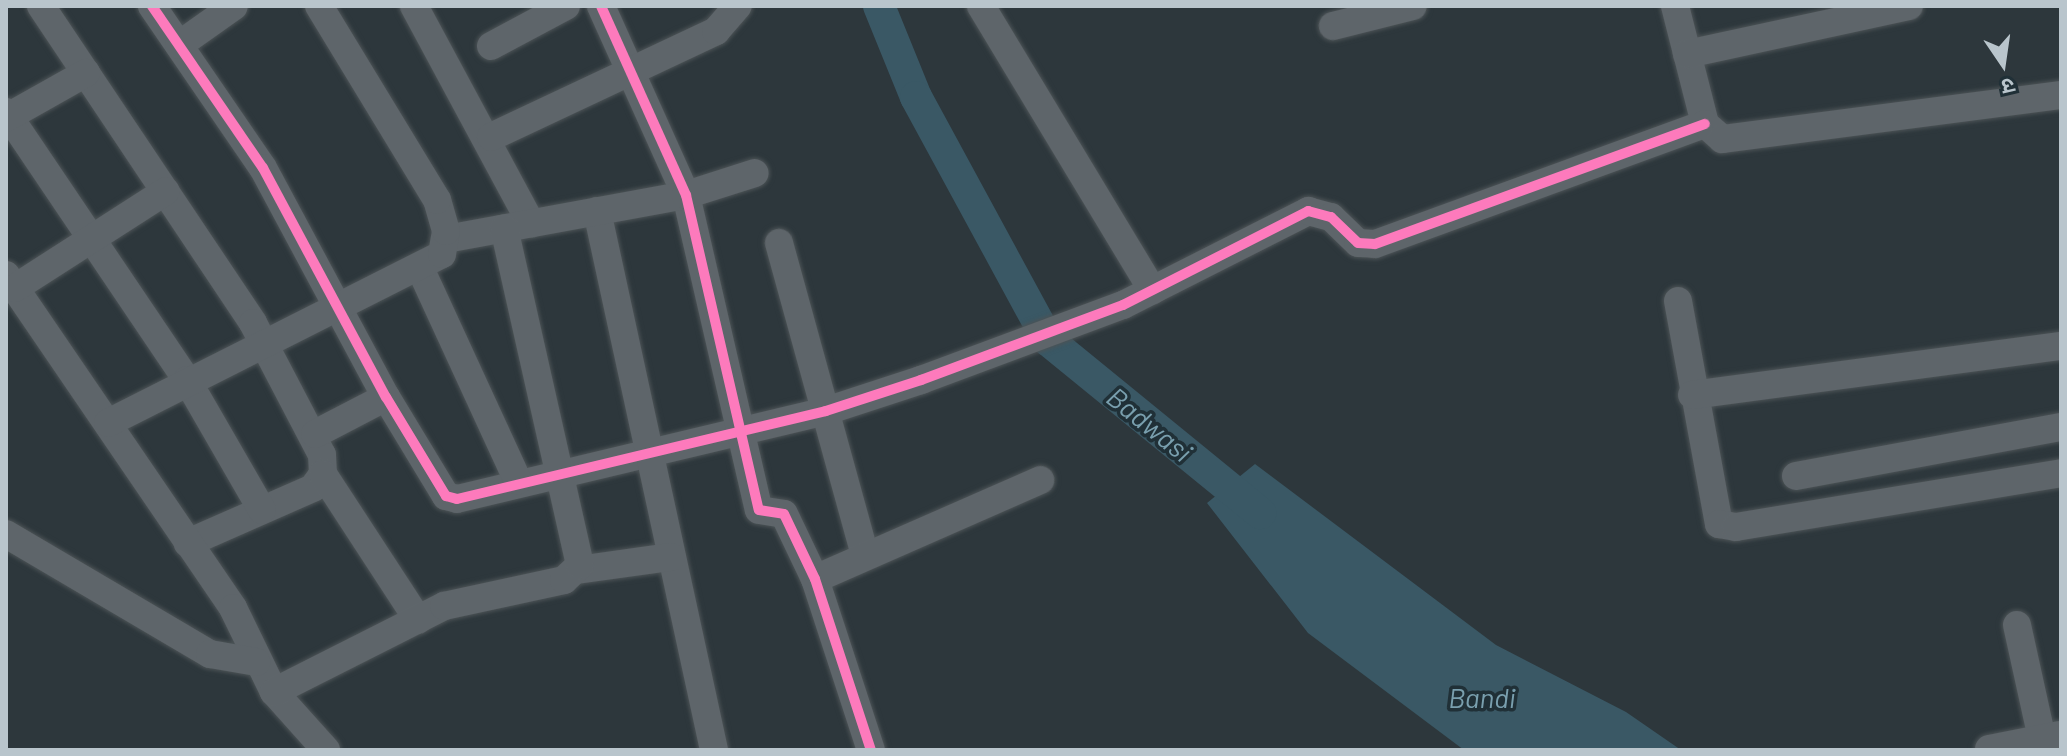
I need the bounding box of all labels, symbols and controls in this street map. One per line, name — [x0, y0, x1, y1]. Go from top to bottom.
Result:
north arrow — [1963, 24, 2043, 104]
text: उ — [1999, 73, 2018, 101]
water label: Badwasi — [1101, 379, 1199, 469]
water label: Bandi — [1448, 680, 1516, 714]

